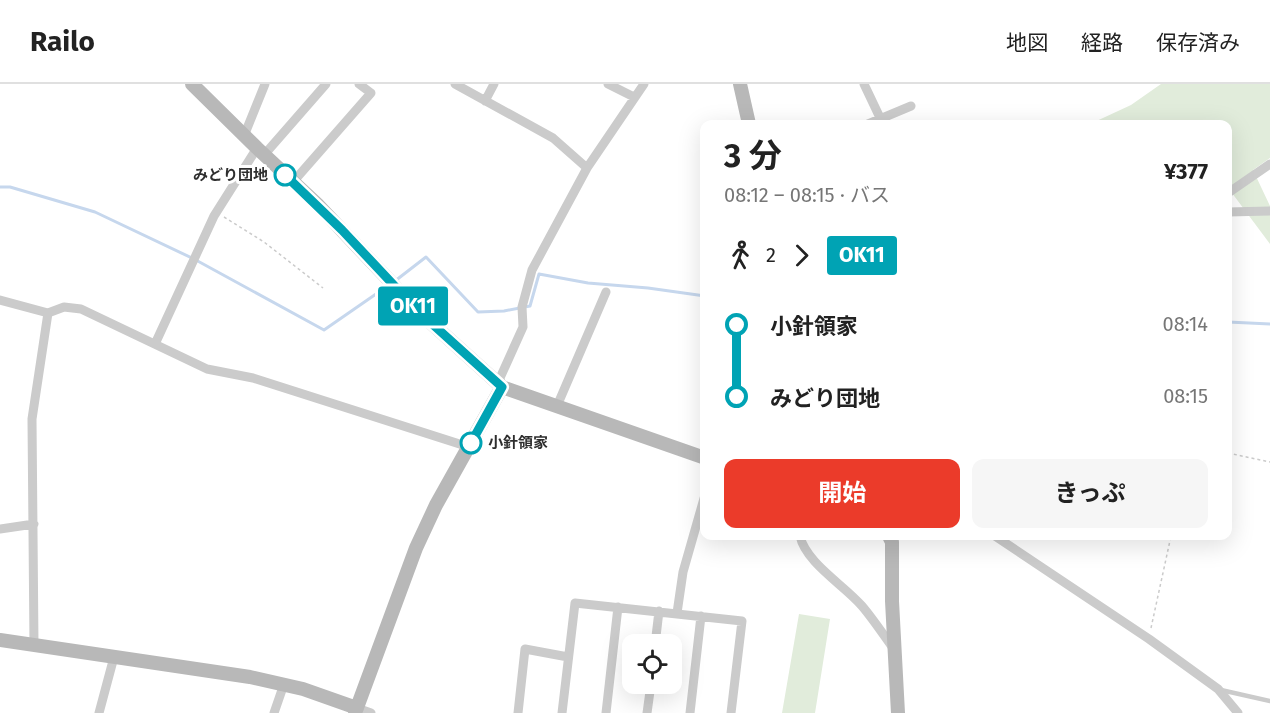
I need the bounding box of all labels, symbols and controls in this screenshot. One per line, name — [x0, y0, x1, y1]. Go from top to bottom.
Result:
text: Railo — [30, 25, 95, 58]
text: 地図 — [1006, 30, 1048, 56]
text: 経路 — [1081, 30, 1123, 56]
text: 保存済み — [1156, 30, 1240, 56]
text: 3 分 — [724, 136, 782, 176]
text: ¥377 — [1164, 158, 1208, 185]
marker: みどり団地 — [274, 164, 296, 186]
place label: みどり団地 — [193, 166, 268, 184]
text: 08:12 – 08:15 · バス — [724, 183, 890, 207]
icon: walk — [724, 239, 757, 272]
icon: forward — [785, 239, 818, 272]
text: OK11 — [839, 242, 885, 268]
text: 2 — [766, 243, 776, 267]
line badge: OK11 — [371, 286, 455, 326]
text: OK11 — [390, 293, 436, 319]
text: 08:14 — [1163, 312, 1208, 336]
text: 小針領家 — [770, 313, 858, 340]
text: 08:15 — [1163, 384, 1208, 408]
text: みどり団地 — [770, 385, 880, 412]
marker: 小針領家 — [460, 432, 482, 454]
place label: 小針領家 — [488, 434, 548, 452]
button: 開始 — [724, 459, 960, 528]
button: きっぷ — [972, 459, 1208, 528]
map controls — [622, 634, 682, 694]
button: locate — [622, 634, 682, 694]

